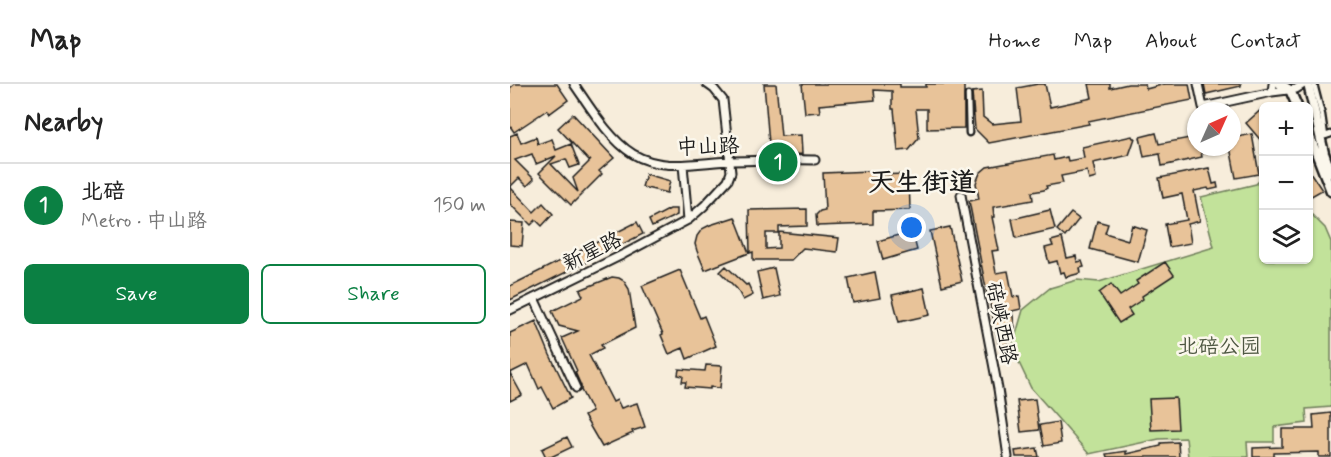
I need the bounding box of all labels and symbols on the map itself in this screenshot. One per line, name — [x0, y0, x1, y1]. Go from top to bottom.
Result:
north arrow — [1187, 102, 1241, 156]
street label: 中山路 — [676, 132, 740, 162]
pin: 1 — [758, 140, 798, 184]
district label: 天生街道 — [868, 166, 976, 201]
your location — [897, 213, 926, 242]
street label: 新星路 — [558, 226, 627, 278]
street label: 碚峡西路 — [979, 279, 1023, 367]
park label: 北碚公园 — [1177, 333, 1261, 361]

